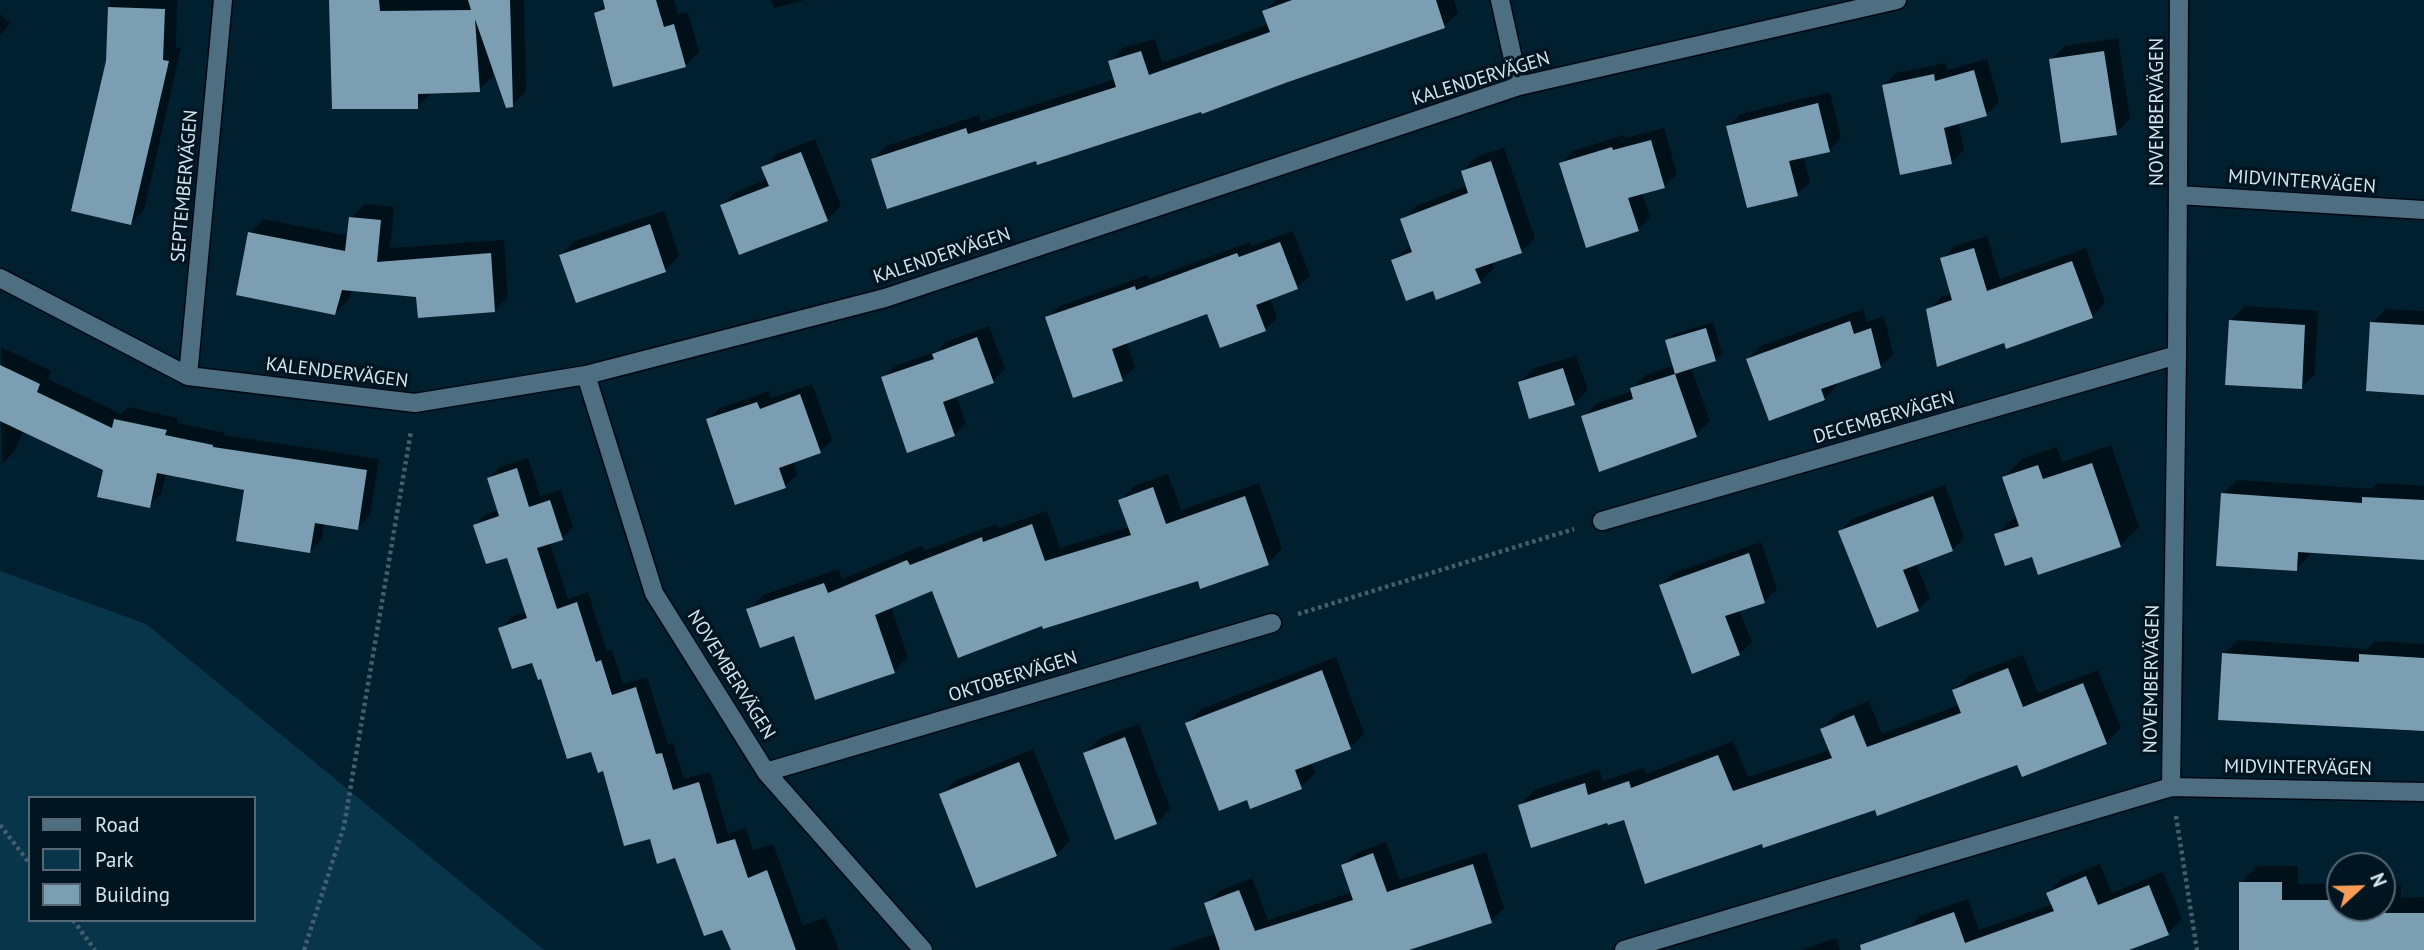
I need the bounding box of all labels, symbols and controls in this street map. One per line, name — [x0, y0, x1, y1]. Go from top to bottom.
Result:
street label: NOVEMBERVÄGEN — [2147, 38, 2169, 186]
street label: KALENDERVÄGEN — [1409, 47, 1553, 111]
street label: SEPTEMBERVÄGEN — [167, 109, 203, 263]
street label: MIDVINTERVÄGEN — [2227, 165, 2377, 199]
street label: KALENDERVÄGEN — [870, 223, 1014, 289]
street label: KALENDERVÄGEN — [265, 353, 409, 393]
street label: DECEMBERVÄGEN — [1811, 387, 1957, 449]
street label: NOVEMBERVÄGEN — [2139, 605, 2165, 753]
street label: NOVEMBERVÄGEN — [682, 606, 780, 744]
street label: OKTOBERVÄGEN — [946, 647, 1080, 707]
street label: MIDVINTERVÄGEN — [2224, 755, 2372, 781]
legend — [28, 796, 256, 922]
text: Road — [95, 811, 139, 838]
text: Park — [95, 846, 134, 873]
north arrow — [2326, 852, 2396, 922]
text: N — [2365, 870, 2392, 890]
text: Building — [95, 881, 170, 908]

